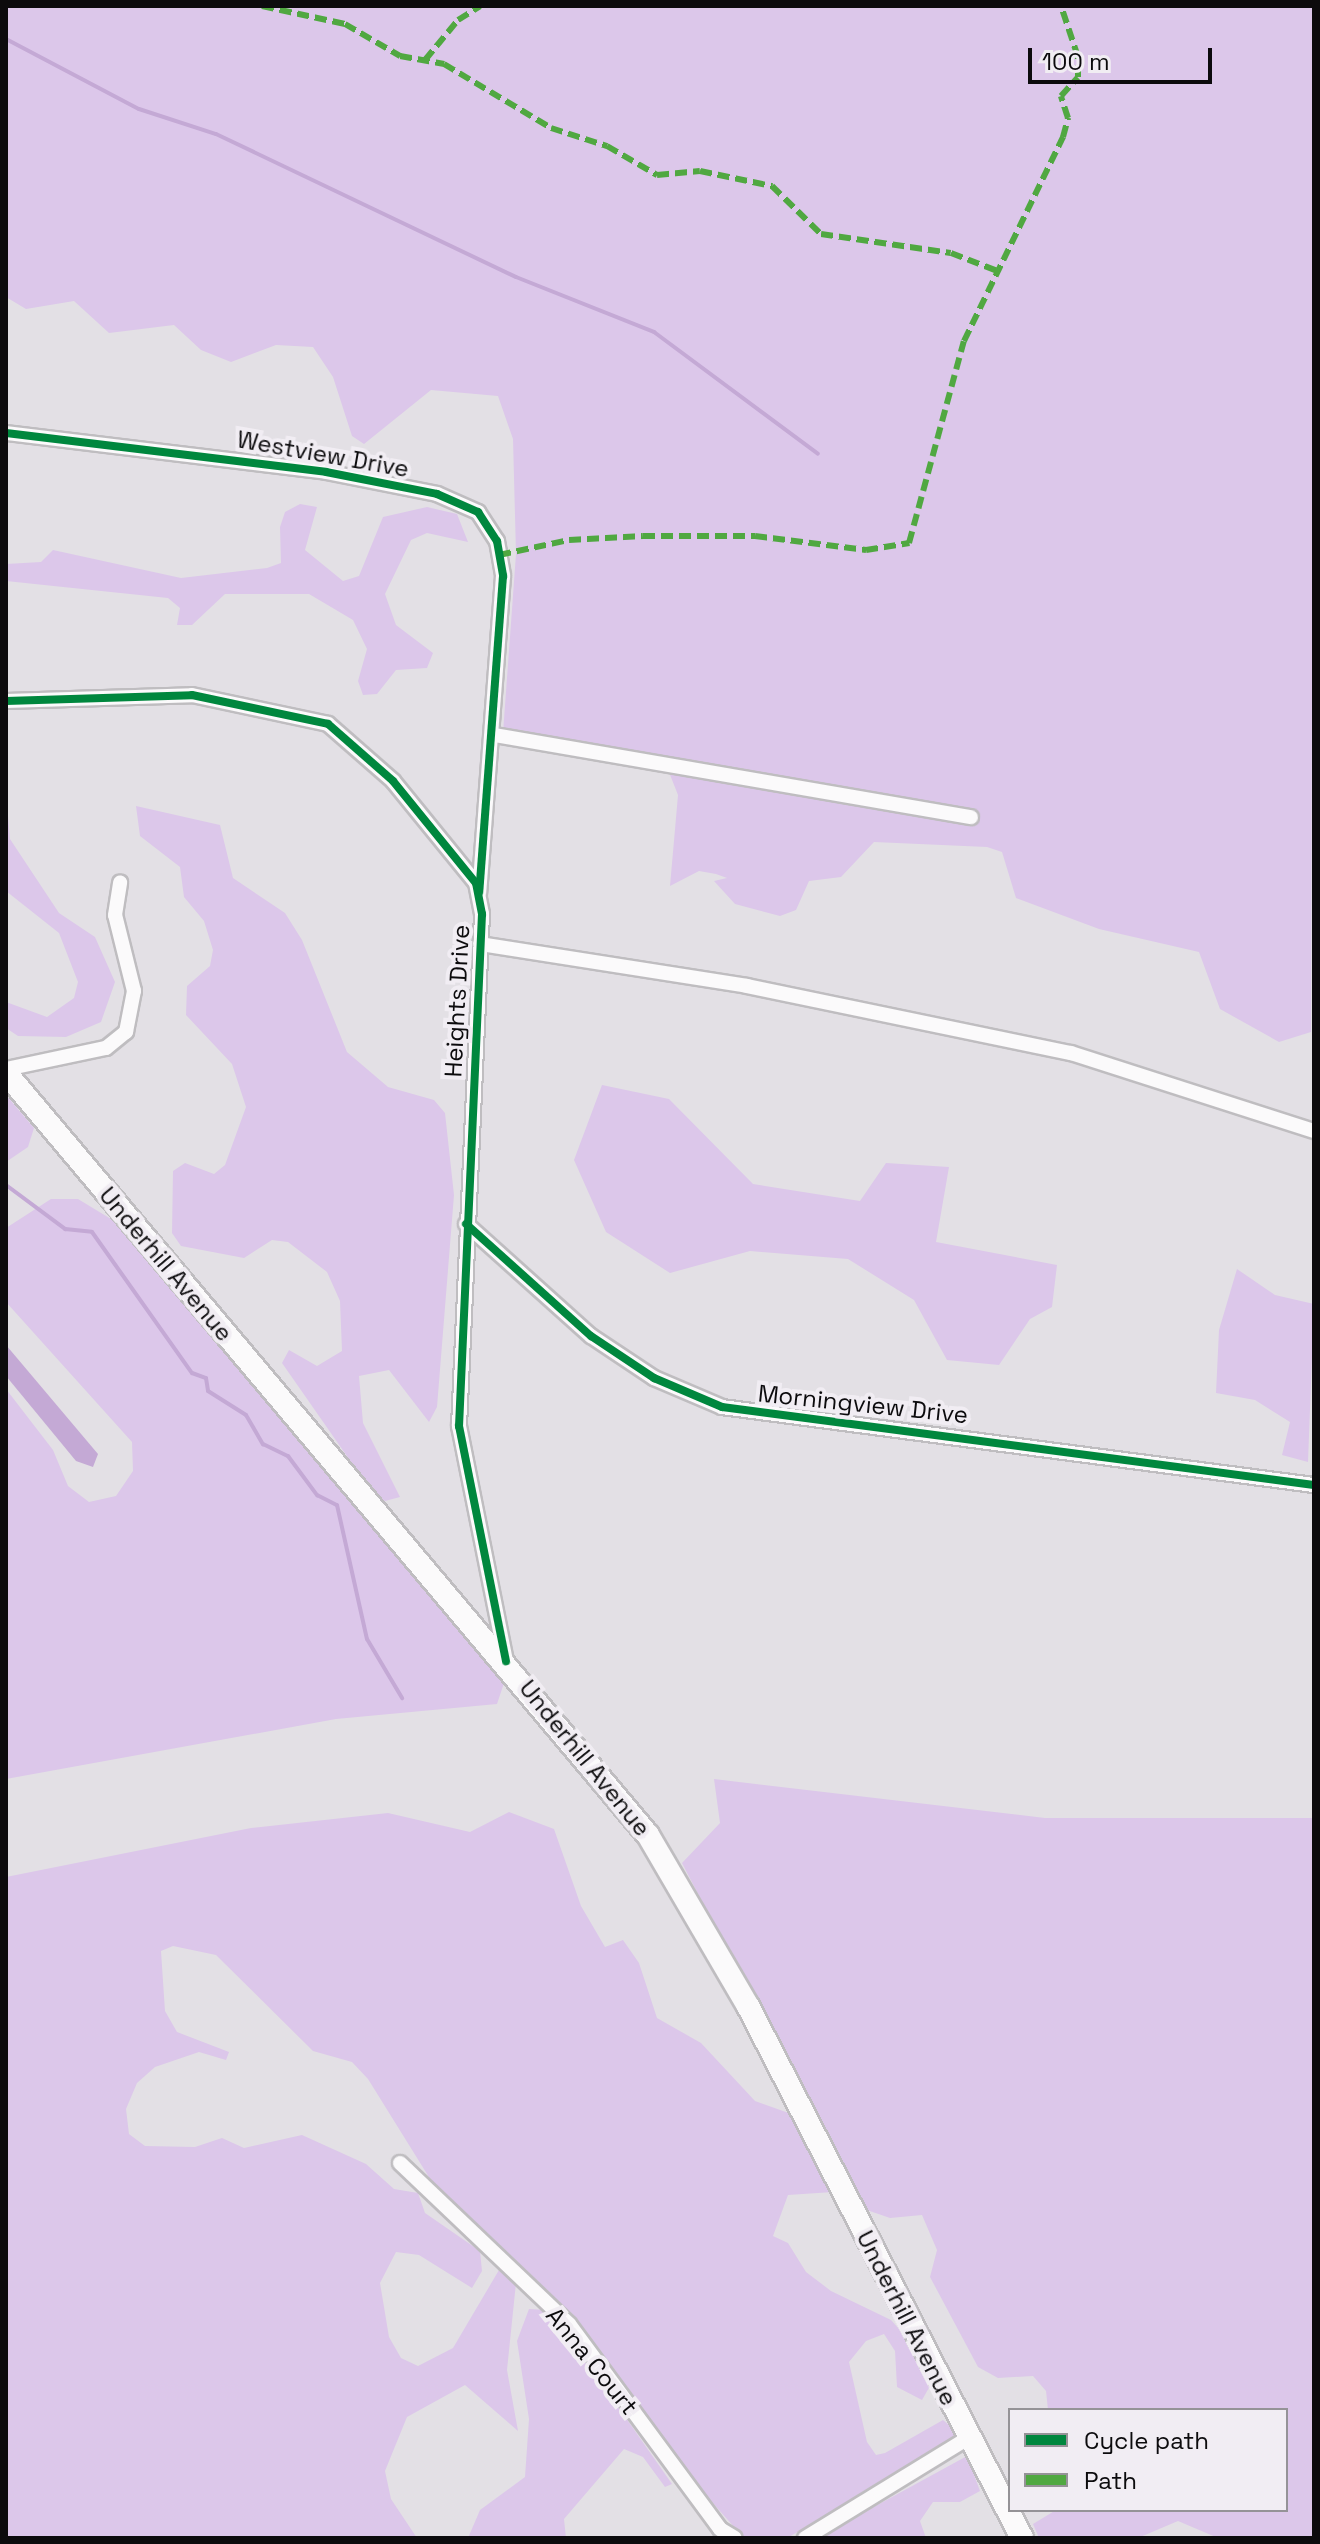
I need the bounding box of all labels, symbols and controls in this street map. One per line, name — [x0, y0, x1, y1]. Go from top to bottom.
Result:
scale bar — [1032, 32, 1216, 82]
text: 100 m — [1042, 46, 1110, 77]
street label: Westview Drive — [235, 425, 411, 483]
street label: Heights Drive — [439, 924, 475, 1078]
street label: Underhill Avenue — [93, 1181, 239, 1347]
street label: Morningview Drive — [757, 1379, 969, 1429]
street label: Underhill Avenue — [513, 1674, 657, 1842]
street label: Underhill Avenue — [850, 2226, 964, 2410]
street label: Anna Court — [540, 2302, 644, 2420]
legend — [1008, 2408, 1288, 2512]
text: Cycle path — [1084, 2425, 1209, 2456]
text: Path — [1084, 2465, 1137, 2496]

